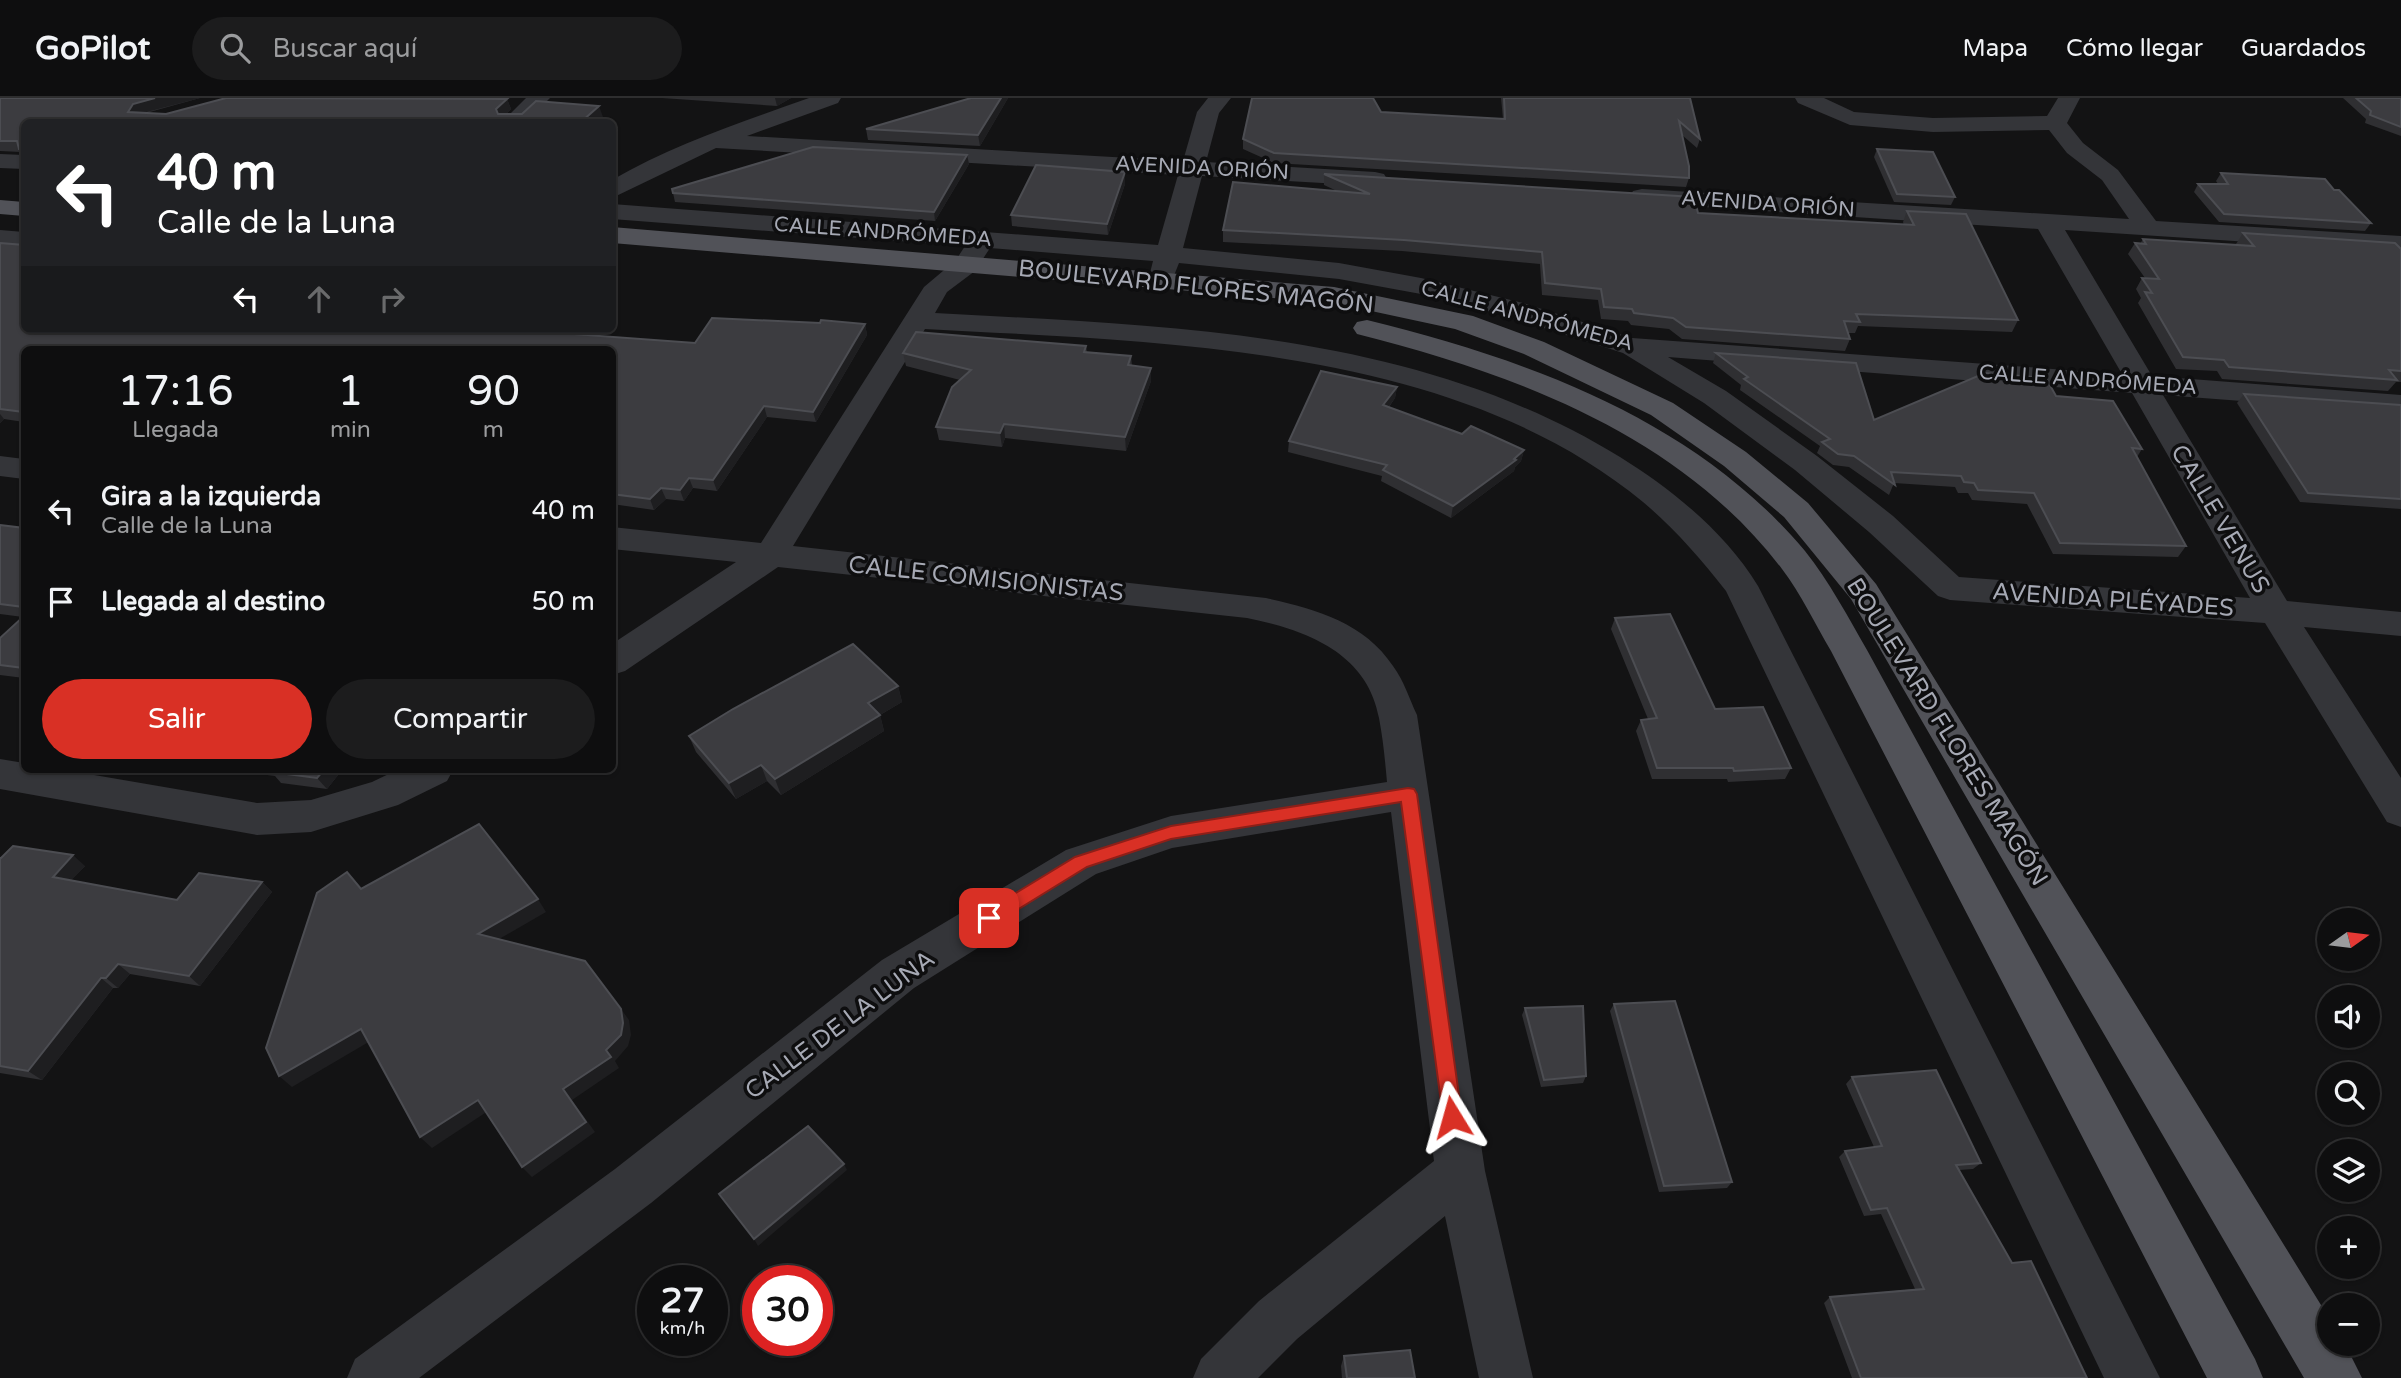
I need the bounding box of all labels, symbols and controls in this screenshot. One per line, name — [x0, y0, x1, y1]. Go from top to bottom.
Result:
search box — [192, 17, 682, 80]
text: GoPilot — [35, 29, 150, 68]
icon: search — [216, 29, 254, 67]
text: Buscar aquí — [272, 33, 417, 64]
text: Mapa — [1963, 34, 2028, 63]
text: Cómo llegar — [2066, 34, 2203, 63]
text: Guardados — [2241, 34, 2366, 63]
text: 40 m — [157, 144, 276, 203]
icon: left — [42, 147, 133, 238]
street label: AVENIDA ORIÓN — [1114, 151, 1290, 185]
street label: AVENIDA ORIÓN — [1680, 185, 1856, 223]
text: Calle de la Luna — [157, 204, 396, 242]
street label: CALLE ANDRÓMEDA — [773, 212, 993, 252]
street label: BOULEVARD FLORES MAGÓN — [1017, 253, 1375, 320]
street label: CALLE ANDRÓMEDA — [1418, 276, 1636, 356]
icon: left — [227, 280, 265, 318]
icon: ahead — [300, 280, 338, 318]
icon: right — [373, 280, 411, 318]
street label: CALLE ANDRÓMEDA — [1978, 360, 2198, 400]
text: 17:16 — [117, 366, 234, 417]
text: 1 — [337, 366, 364, 417]
text: 90 — [467, 366, 520, 417]
text: Llegada — [132, 416, 219, 444]
text: min — [330, 416, 371, 444]
text: m — [483, 416, 504, 444]
street label: CALLE VENUS — [2164, 440, 2276, 598]
text: Gira a la izquierda — [101, 481, 321, 512]
icon: left — [42, 492, 80, 530]
text: 40 m — [532, 495, 595, 526]
text: Calle de la Luna — [101, 512, 273, 540]
street label: CALLE COMISIONISTAS — [847, 550, 1125, 608]
street label: BOULEVARD FLORES MAGÓN — [1840, 572, 2055, 891]
street label: AVENIDA PLÉYADES — [1991, 576, 2235, 623]
icon: arrive — [42, 583, 80, 621]
text: Llegada al destino — [101, 586, 325, 617]
text: 50 m — [532, 586, 595, 617]
button: Salir — [42, 679, 312, 759]
button: Compartir — [326, 679, 595, 759]
pin — [959, 888, 1019, 948]
icon: arrive — [970, 899, 1008, 937]
north arrow — [2317, 908, 2380, 971]
map controls — [2317, 908, 2380, 1356]
street label: CALLE DE LA LUNA — [740, 944, 940, 1106]
button: sound — [2317, 985, 2380, 1048]
button: search — [2317, 1062, 2380, 1125]
position arrow — [1415, 1080, 1489, 1154]
button: layers — [2317, 1139, 2380, 1202]
button: + — [2317, 1216, 2380, 1279]
speed limit sign: 30 — [742, 1265, 833, 1356]
text: 27 — [661, 1280, 704, 1322]
button: − — [2317, 1293, 2380, 1356]
text: km/h — [660, 1317, 705, 1339]

